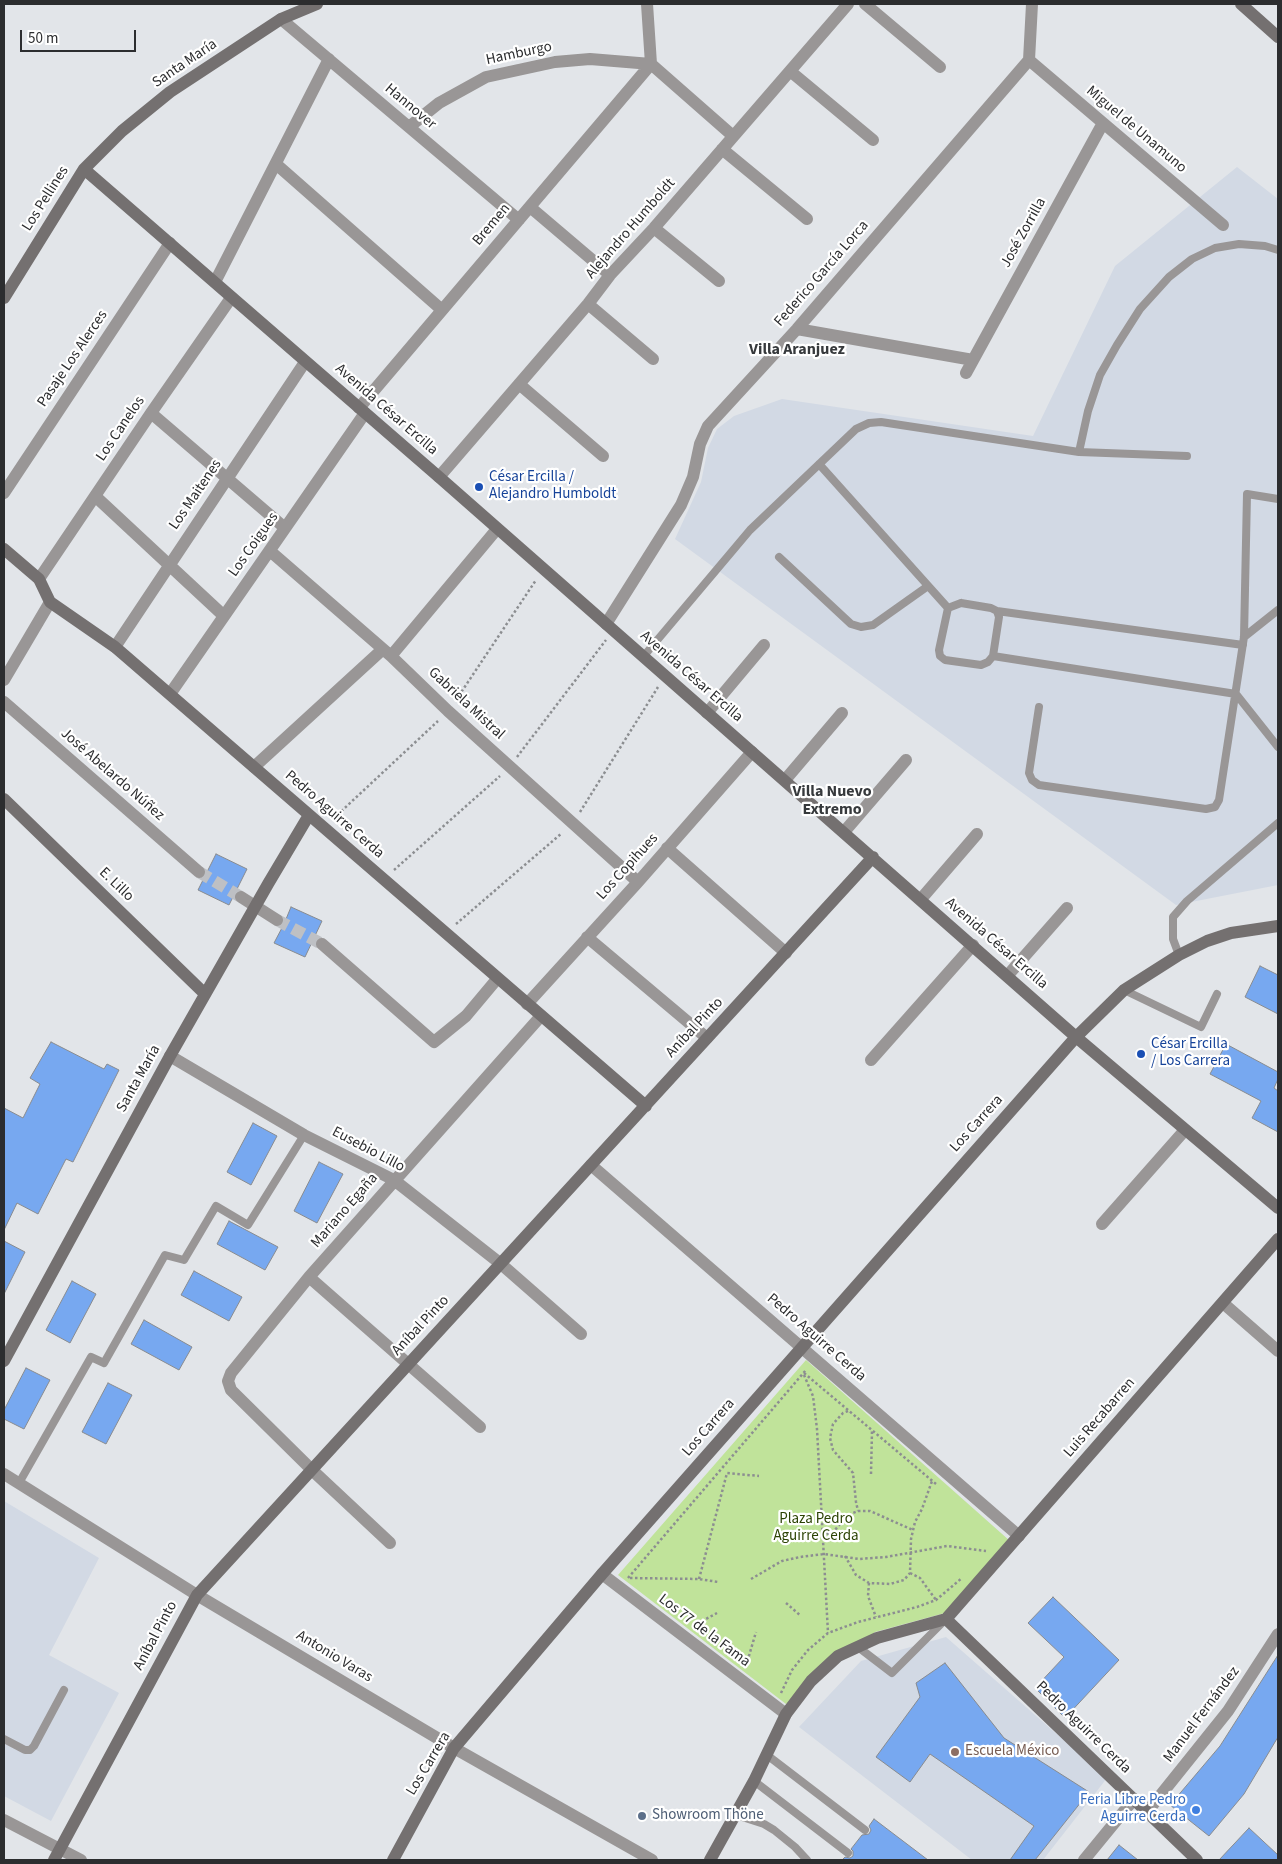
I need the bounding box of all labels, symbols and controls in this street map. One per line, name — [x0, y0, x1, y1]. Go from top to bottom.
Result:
scale bar — [22, 20, 139, 52]
text: 50 m — [28, 28, 58, 49]
street label: Santa María — [149, 36, 221, 92]
street label: Hamburgo — [484, 38, 554, 70]
street label: Hannover — [381, 80, 439, 134]
street label: Miguel de Unamuno — [1082, 83, 1190, 177]
street label: Los Pellines — [19, 163, 73, 235]
street label: Alejandro Humboldt — [582, 175, 680, 283]
street label: José Zorrilla — [997, 195, 1051, 271]
street label: Bremen — [469, 200, 515, 250]
street label: Federico García Lorca — [771, 217, 873, 331]
street label: Pasaje Los Alerces — [34, 307, 112, 411]
district label: Villa Aranjuez — [749, 340, 845, 360]
street label: Avenida César Ercilla — [331, 361, 441, 459]
street label: Los Canelos — [93, 393, 149, 465]
street label: Los Maitenes — [166, 456, 226, 534]
place label: César Ercilla / Alejandro Humboldt — [489, 469, 616, 504]
marker: César Ercilla / Alejandro Humboldt — [473, 481, 485, 493]
street label: Los Coigues — [225, 509, 283, 581]
street label: Avenida César Ercilla — [636, 628, 746, 726]
street label: Gabriela Mistral — [424, 664, 508, 744]
street label: José Abelardo Núñez — [56, 725, 168, 825]
street label: Pedro Aguirre Cerda — [281, 767, 387, 863]
district label: Villa Nuevo Extremo — [792, 782, 872, 820]
street label: Los Copihues — [593, 830, 663, 904]
street label: E. Lillo — [95, 864, 137, 906]
street label: Avenida César Ercilla — [941, 895, 1051, 993]
street label: Aníbal Pinto — [663, 994, 727, 1062]
place label: César Ercilla / Los Carrera — [1151, 1036, 1230, 1071]
street label: Santa María — [113, 1042, 165, 1116]
marker: César Ercilla / Los Carrera — [1135, 1048, 1147, 1060]
street label: Los Carrera — [947, 1092, 1007, 1156]
street label: Eusebio Lillo — [329, 1123, 407, 1177]
street label: Mariano Egaña — [308, 1170, 382, 1252]
street label: Pedro Aguirre Cerda — [763, 1290, 869, 1386]
street label: Aníbal Pinto — [389, 1292, 453, 1360]
street label: Luis Recabarren — [1060, 1374, 1140, 1462]
street label: Los Carrera — [679, 1395, 739, 1461]
park label: Plaza Pedro Aguirre Cerda — [773, 1511, 859, 1546]
street label: Los 77 de la Fama — [655, 1591, 753, 1671]
street label: Aníbal Pinto — [130, 1598, 182, 1674]
street label: Antonio Varas — [293, 1627, 375, 1687]
street label: Manuel Fernández — [1160, 1664, 1244, 1766]
street label: Pedro Aguirre Cerda — [1032, 1678, 1134, 1778]
street label: Los Carrera — [403, 1729, 455, 1799]
place label: Escuela México — [965, 1743, 1059, 1761]
marker: Escuela México — [949, 1746, 961, 1758]
place label: Feria Libre Pedro Aguirre Cerda — [1080, 1792, 1186, 1827]
marker: Feria Libre Pedro Aguirre Cerda — [1190, 1804, 1202, 1816]
place label: Showroom Thöne — [652, 1807, 764, 1825]
marker: Showroom Thöne — [636, 1810, 648, 1822]

